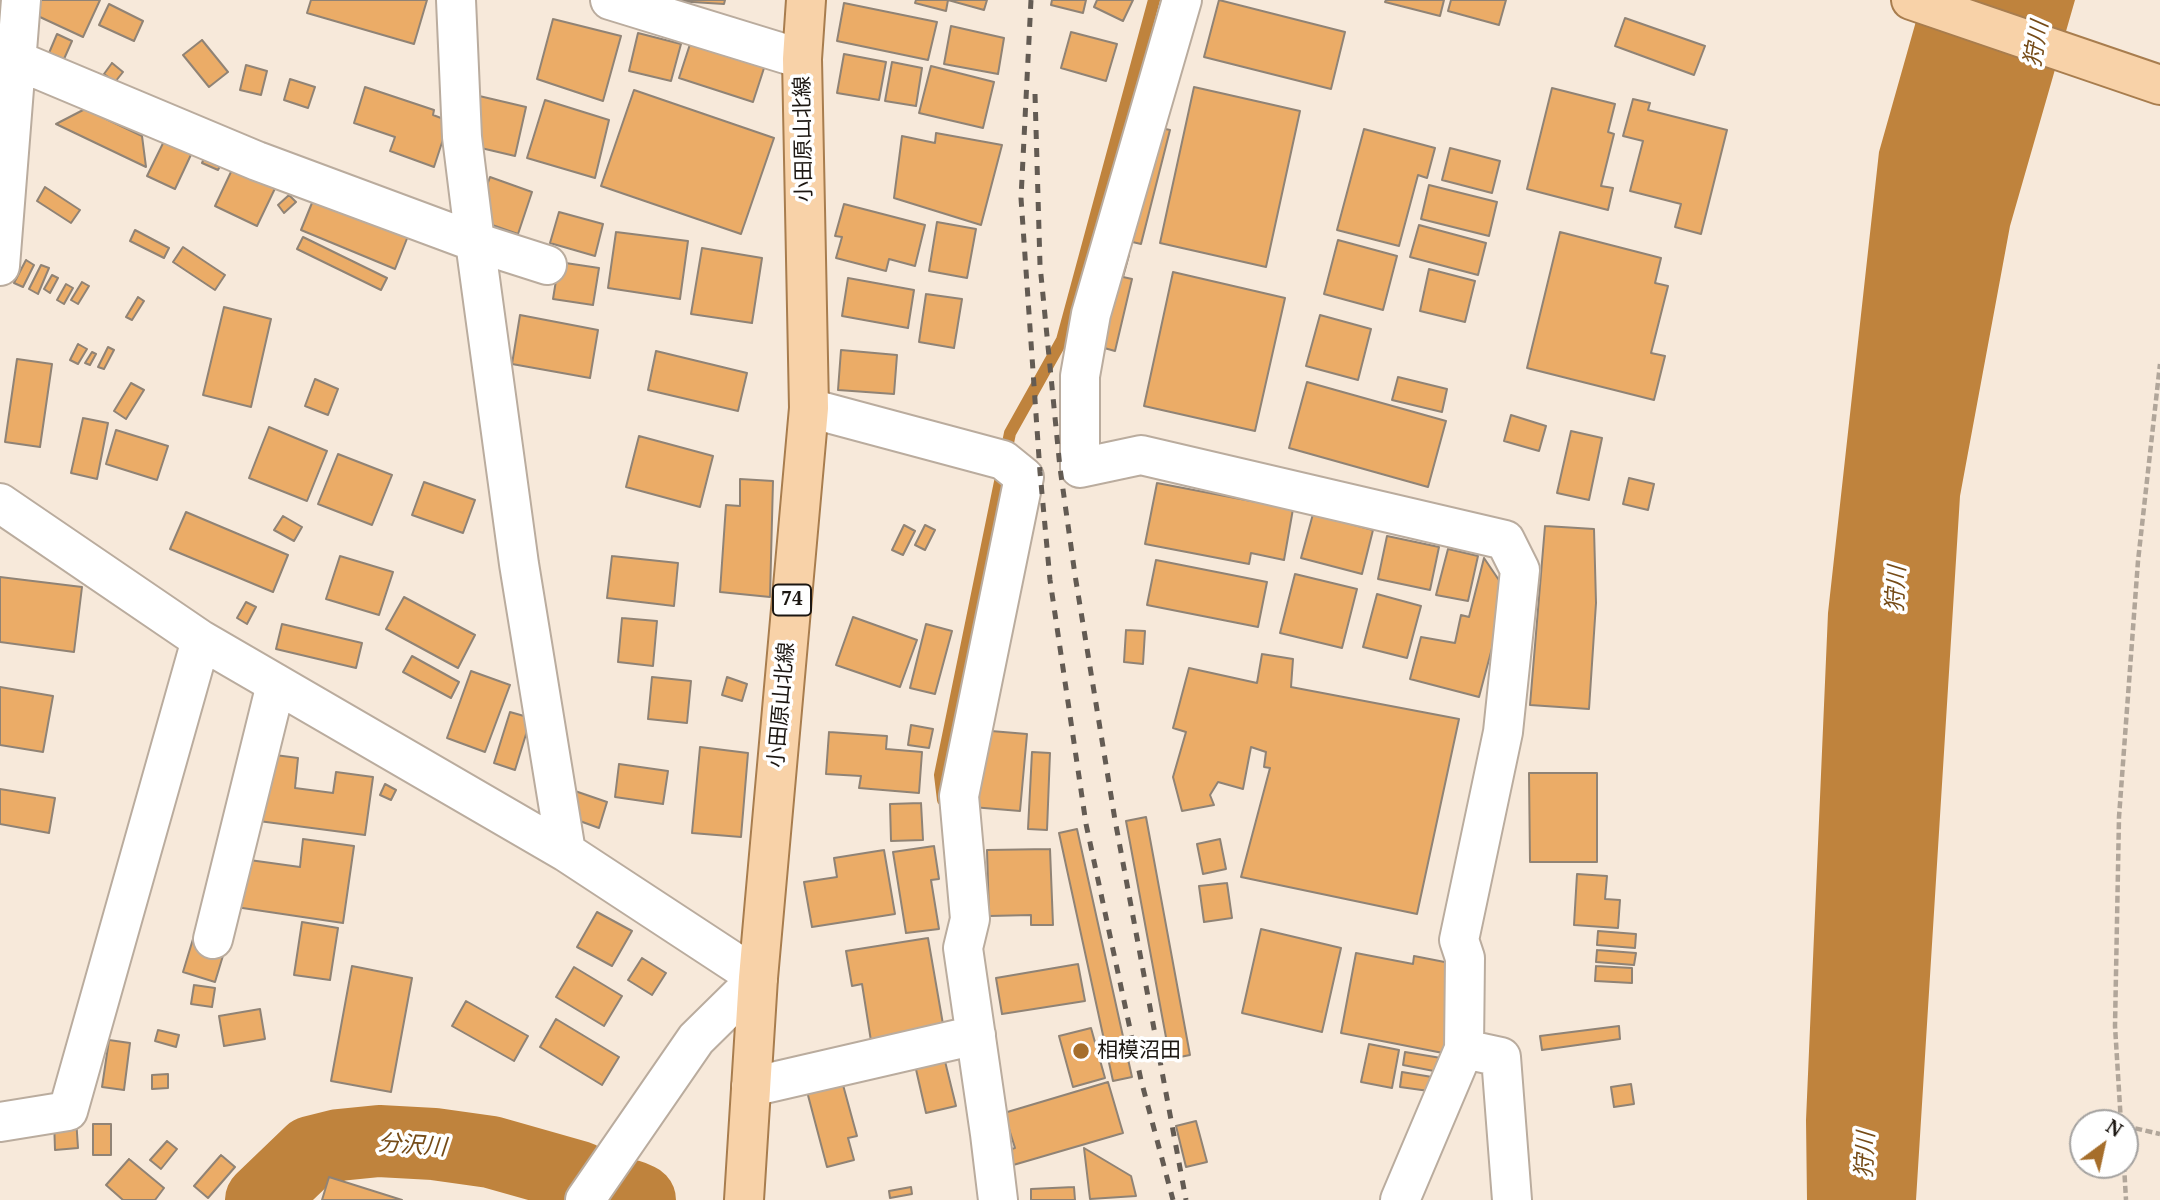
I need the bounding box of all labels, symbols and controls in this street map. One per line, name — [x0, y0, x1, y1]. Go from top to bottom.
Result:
water label: 狩川 — [2019, 19, 2055, 69]
street label: 小田原山北線 — [790, 76, 818, 202]
water label: 狩川 — [1882, 565, 1912, 613]
road number: 74 — [773, 584, 811, 615]
street label: 小田原山北線 — [764, 641, 800, 769]
place label: 相模沼田 — [1097, 1038, 1181, 1064]
marker: 相模沼田 — [1071, 1041, 1091, 1061]
north arrow — [2069, 1109, 2139, 1179]
text: N — [2101, 1113, 2128, 1143]
water label: 分沢川 — [377, 1130, 447, 1162]
water label: 狩川 — [1851, 1131, 1881, 1179]

